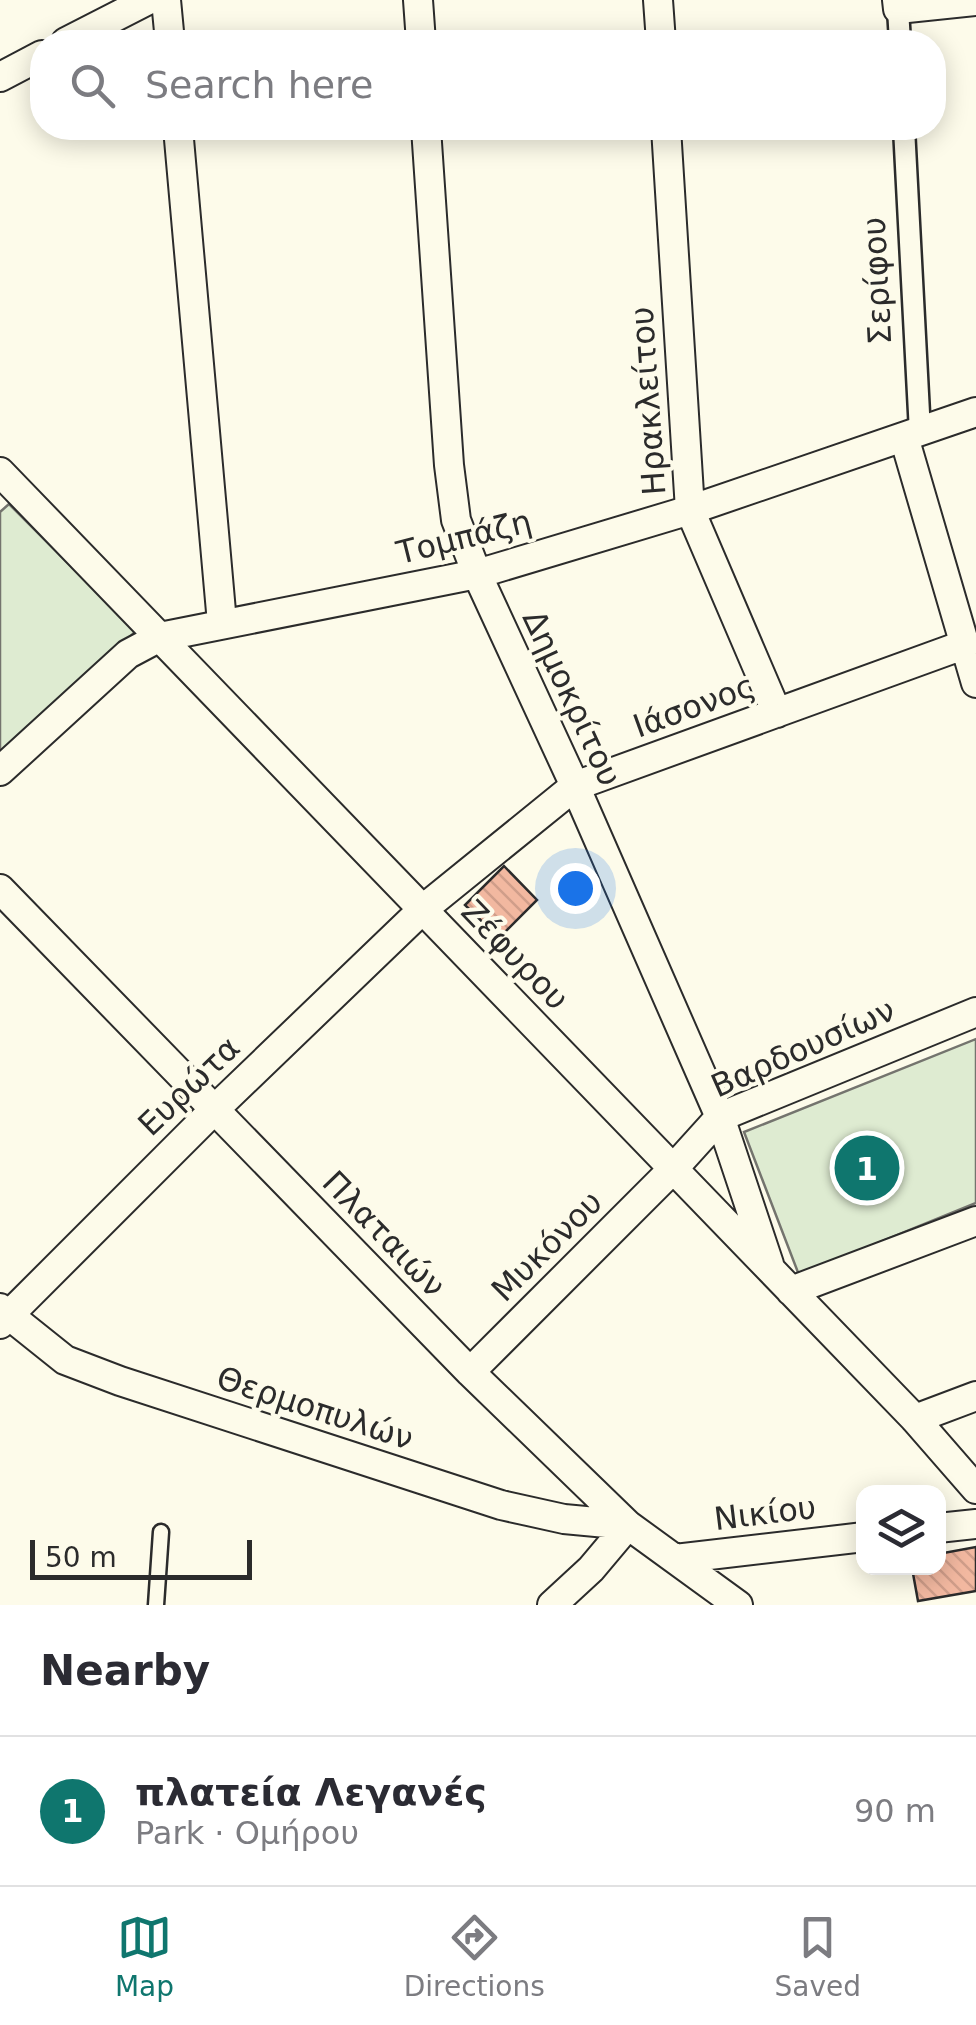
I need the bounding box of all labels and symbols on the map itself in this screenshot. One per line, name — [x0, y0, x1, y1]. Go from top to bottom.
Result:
street label: Σερίφου — [855, 216, 899, 346]
street label: Ηρακλείτου — [622, 306, 674, 496]
street label: Τομπάζη — [392, 502, 535, 572]
street label: Δημοκρίτου — [515, 604, 629, 792]
street label: Ιάσονος — [628, 666, 760, 746]
your location — [550, 863, 601, 914]
street label: Ζέφυρου — [454, 892, 576, 1018]
street label: Βαρδουσίων — [705, 991, 901, 1105]
street label: Ευρώτα — [130, 1028, 248, 1144]
pin: 1 — [834, 1130, 900, 1206]
street label: Πλαταιών — [315, 1163, 453, 1305]
street label: Μυκόνου — [484, 1183, 610, 1309]
street label: Θερμοπυλών — [212, 1358, 418, 1458]
street label: Νικίου — [712, 1488, 818, 1538]
scale bar — [30, 1535, 252, 1580]

